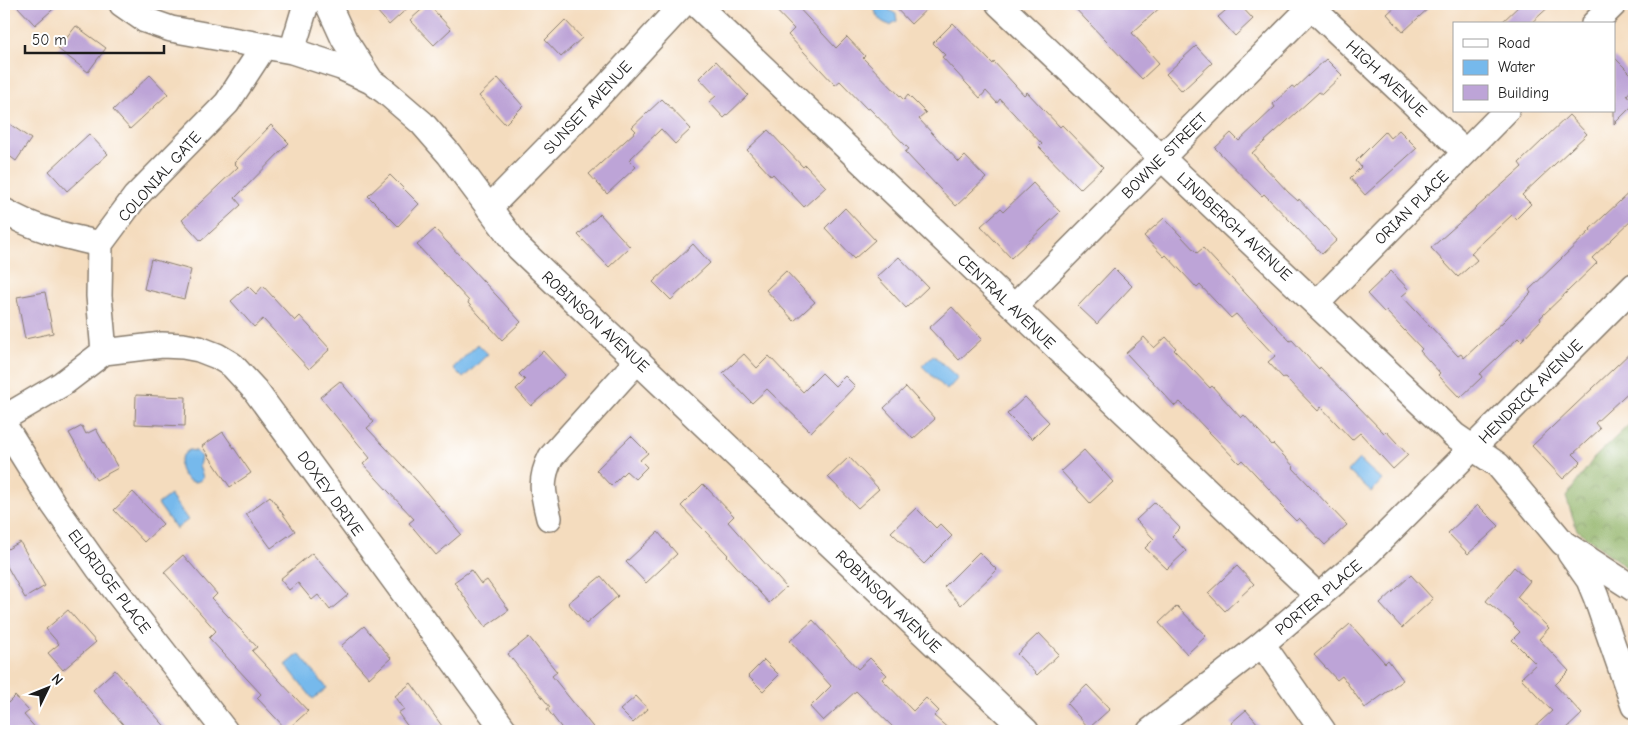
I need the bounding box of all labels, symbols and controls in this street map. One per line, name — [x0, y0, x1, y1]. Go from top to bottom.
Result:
scale bar — [25, 22, 164, 54]
legend — [1453, 22, 1616, 112]
text: 50 m — [32, 31, 67, 49]
text: Road — [1498, 34, 1530, 52]
street label: HIGH AVENUE — [1342, 37, 1431, 121]
street label: SUNSET AVENUE — [540, 57, 636, 158]
text: Water — [1498, 58, 1535, 76]
text: Building — [1498, 84, 1549, 102]
street label: BOWNE STREET — [1118, 109, 1212, 202]
street label: COLONIAL GATE — [115, 128, 205, 225]
street label: ORIAN PLACE — [1371, 167, 1453, 248]
street label: LINDBERGH AVENUE — [1173, 169, 1296, 285]
street label: CENTRAL AVENUE — [954, 251, 1059, 353]
street label: ROBINSON AVENUE — [538, 268, 653, 376]
street label: HENDRICK AVENUE — [1475, 336, 1587, 447]
street label: DOXEY DRIVE — [294, 448, 367, 540]
street label: ELDRIDGE PLACE — [64, 526, 154, 637]
street label: ROBINSON AVENUE — [832, 547, 945, 657]
street label: PORTER PLACE — [1272, 556, 1366, 639]
north arrow — [22, 662, 72, 712]
text: N — [48, 670, 66, 689]

